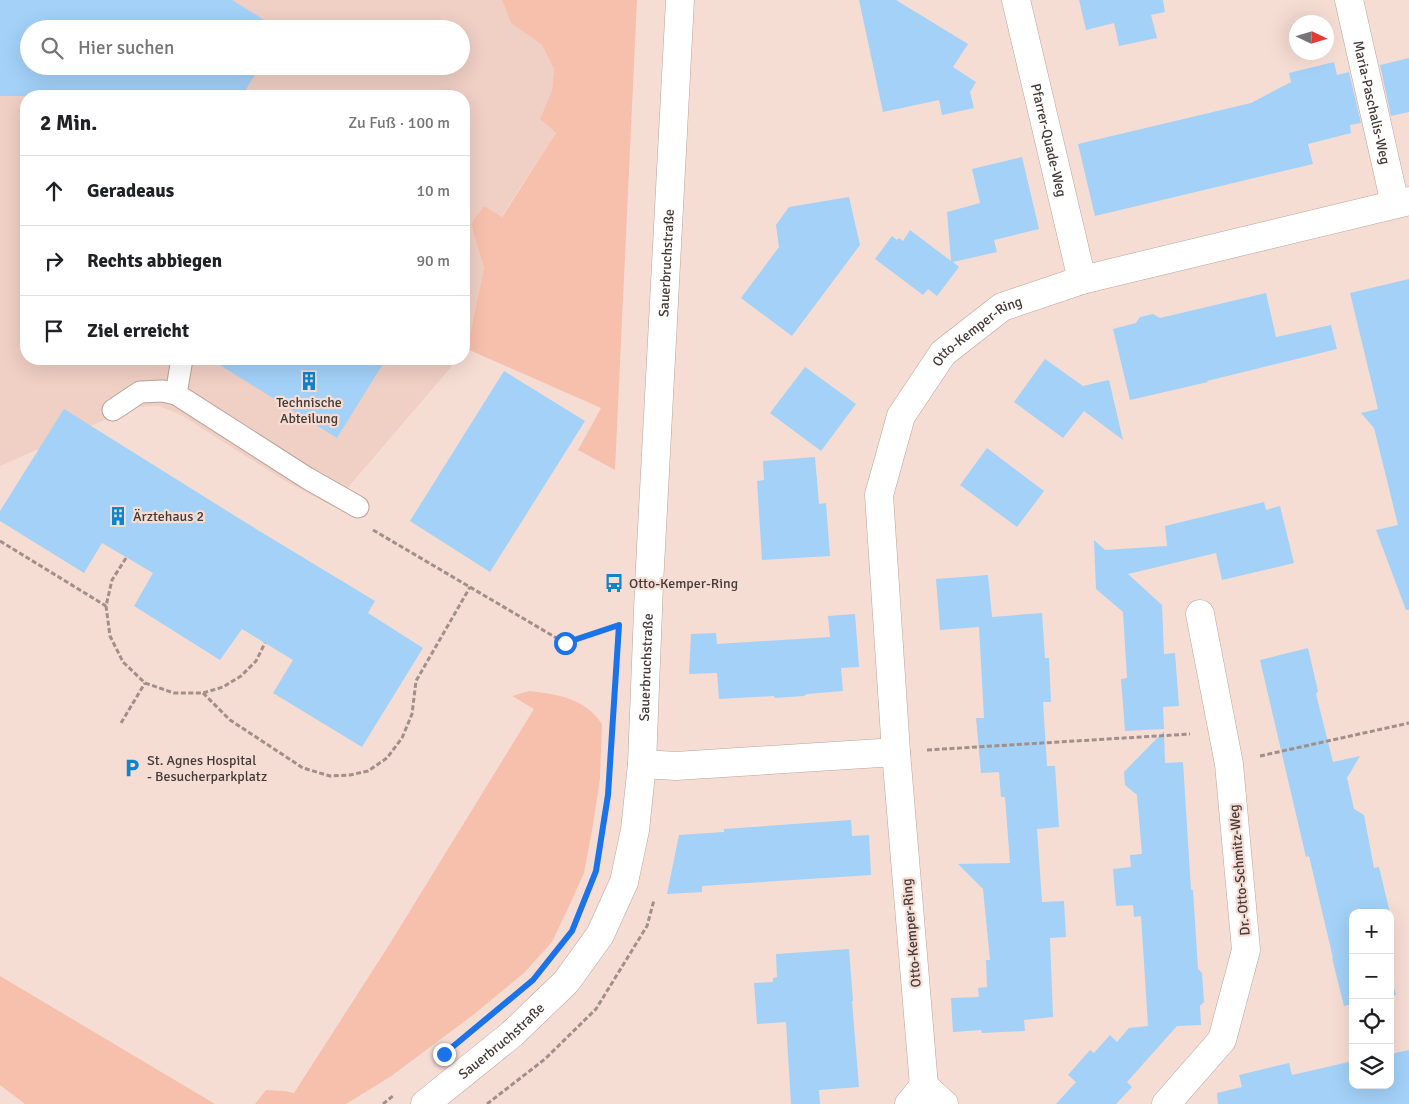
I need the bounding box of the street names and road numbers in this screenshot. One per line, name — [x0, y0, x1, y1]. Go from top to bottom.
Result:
street label: Maria-Paschalis-Weg — [1349, 39, 1394, 166]
street label: Pfarrer-Quade-Weg — [1027, 82, 1070, 199]
street label: Sauerbruchstraße — [655, 209, 678, 317]
street label: Otto-Kemper-Ring — [929, 293, 1024, 370]
street label: Sauerbruchstraße — [636, 613, 657, 722]
street label: Dr.-Otto-Schmitz-Weg — [1225, 804, 1254, 936]
street label: Otto-Kemper-Ring — [898, 878, 925, 988]
street label: Sauerbruchstraße — [455, 1000, 548, 1083]

